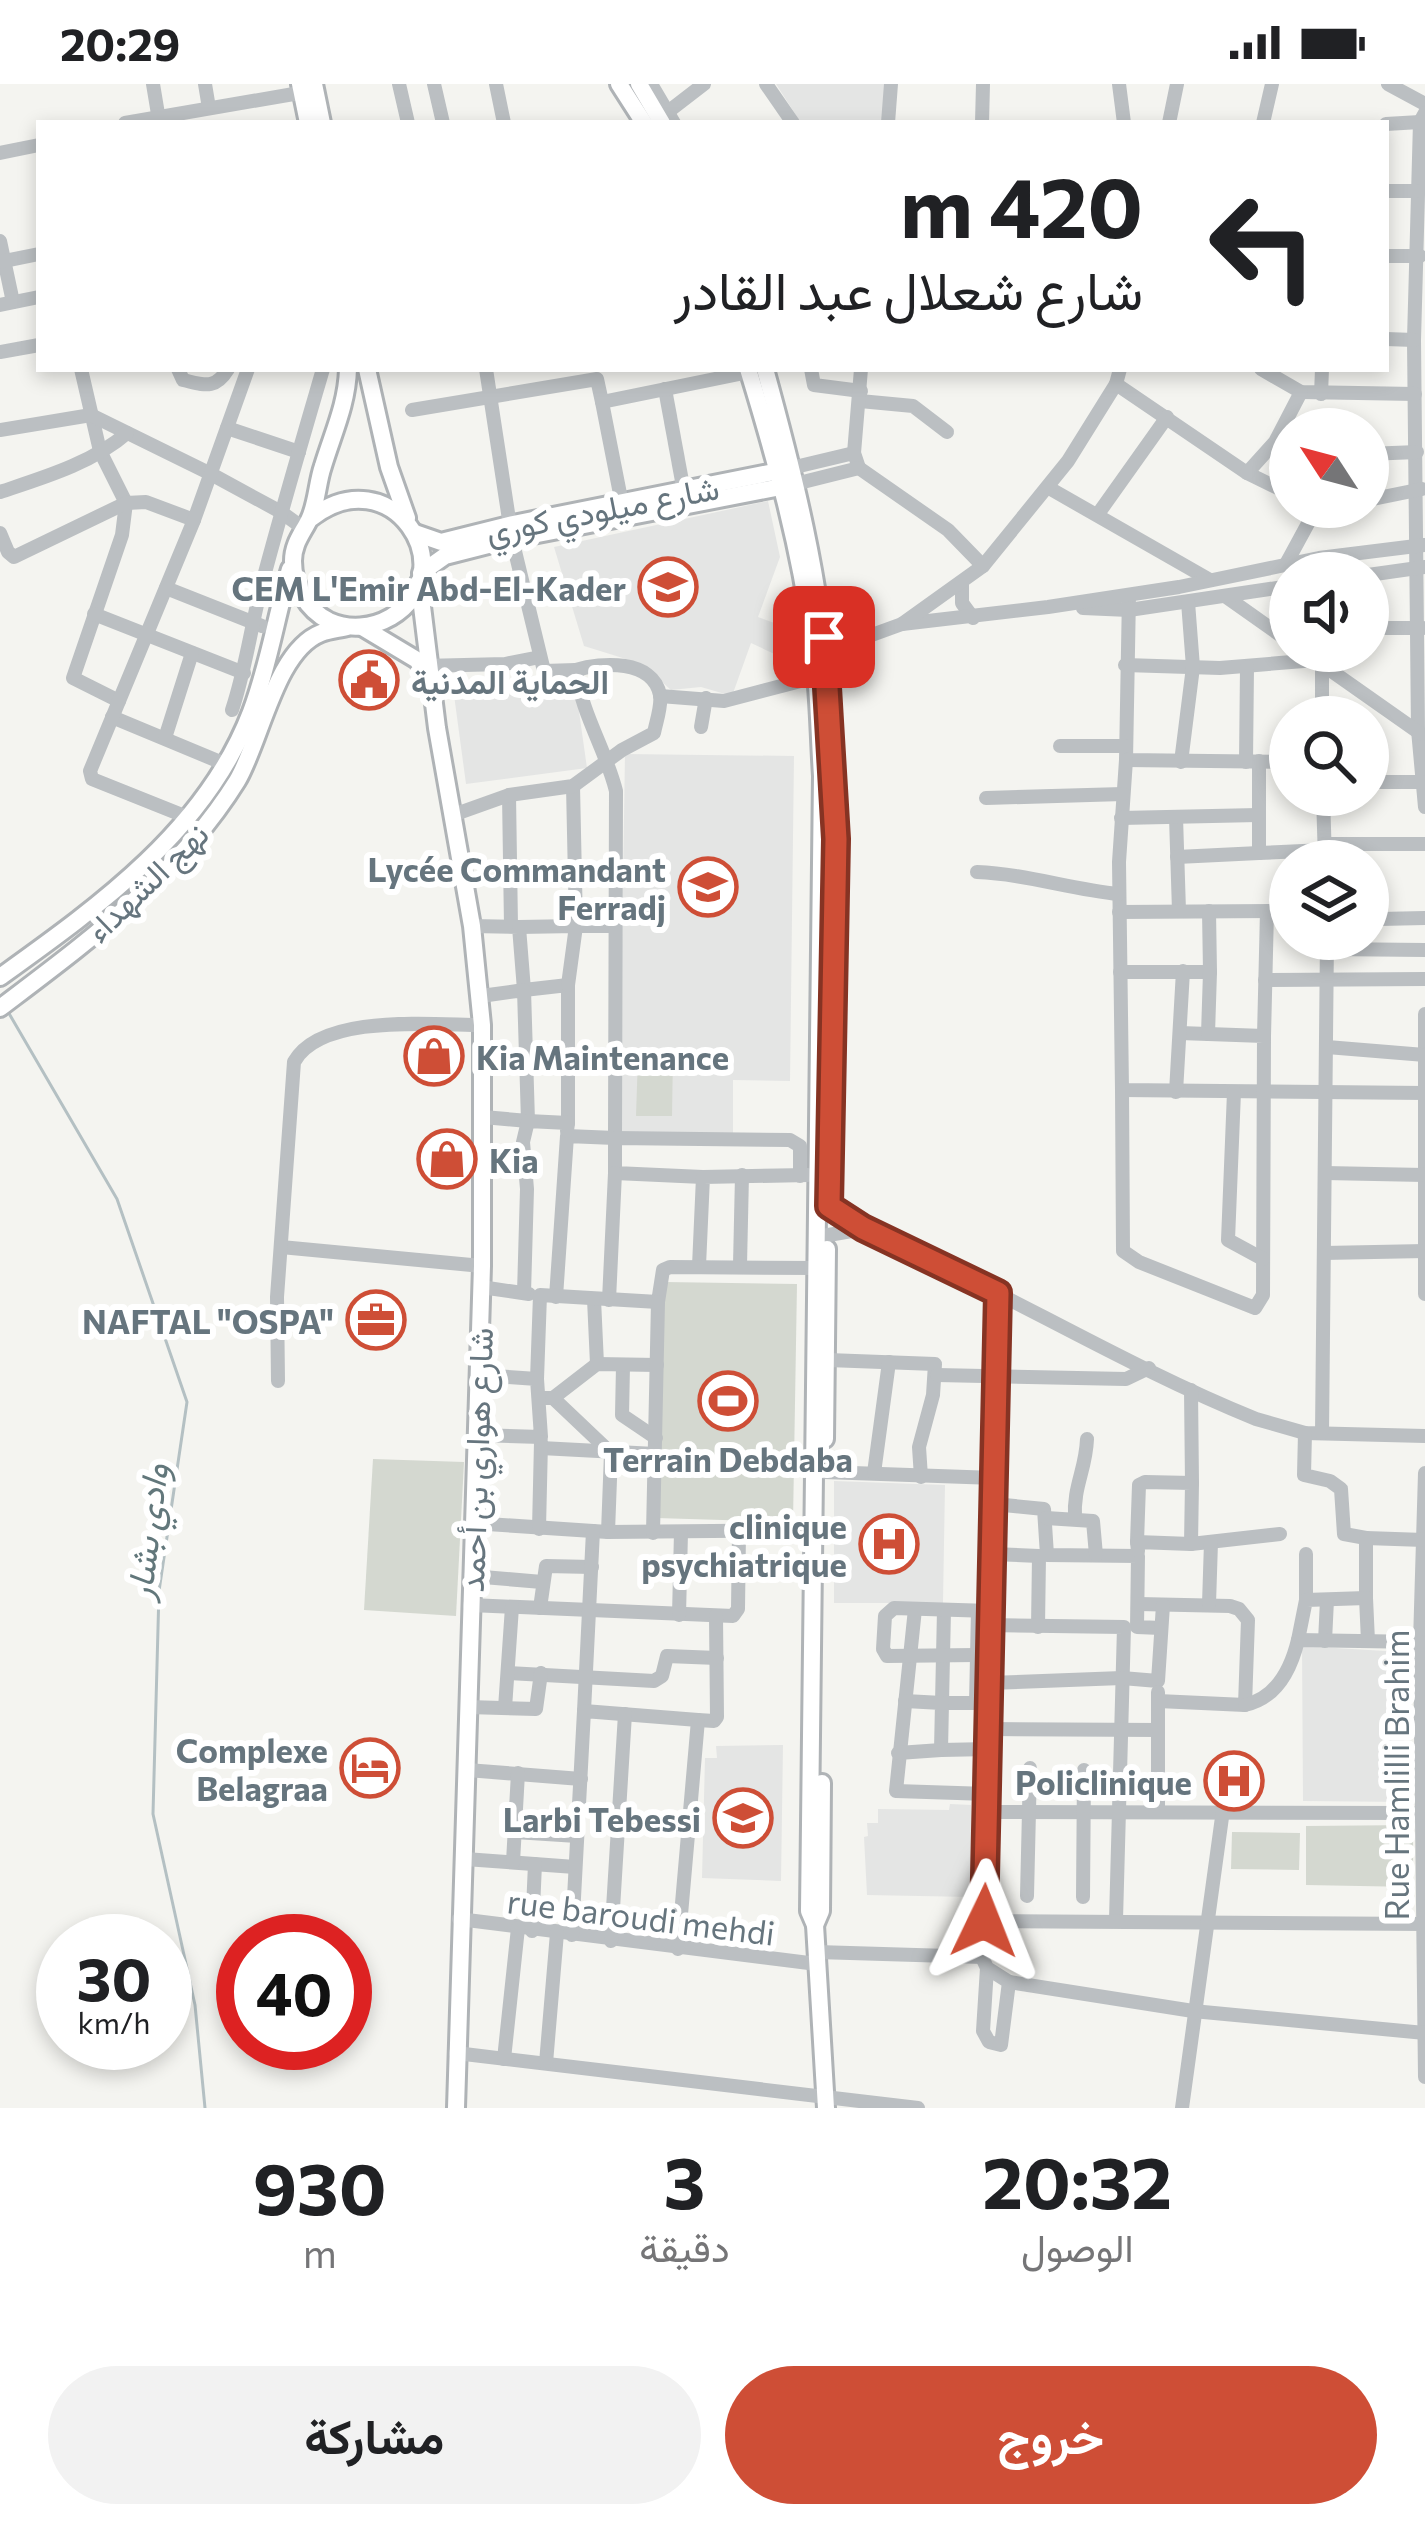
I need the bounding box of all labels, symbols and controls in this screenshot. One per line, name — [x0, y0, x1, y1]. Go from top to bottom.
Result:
text: 20:29 — [60, 15, 180, 70]
text: 420 m — [900, 153, 1143, 255]
icon: left — [1185, 168, 1341, 324]
text: شارع شعلال عبد القادر — [674, 255, 1143, 321]
north arrow — [1269, 408, 1389, 528]
map controls — [1269, 408, 1389, 960]
street label: شارع ميلودي كوري — [482, 465, 724, 559]
button: sound — [1269, 552, 1389, 672]
school or university icon: CEM L'Emir Abd-El-Kader — [637, 556, 699, 618]
place label: CEM L'Emir Abd-El-Kader — [231, 567, 626, 608]
pin — [773, 586, 875, 688]
icon: arrive — [791, 604, 857, 670]
public building icon: الحماية المدنية — [338, 649, 400, 711]
place label: الحماية المدنية — [411, 660, 609, 702]
button: search — [1269, 696, 1389, 816]
street label: نهج الشهداء — [76, 812, 219, 952]
button: layers — [1269, 840, 1389, 960]
place label: Lycée Commandant Ferradj — [368, 848, 666, 927]
school or university icon: Lycée Commandant Ferradj — [677, 856, 739, 918]
shop icon: Kia Maintenance — [403, 1025, 465, 1087]
place label: Kia Maintenance — [476, 1036, 729, 1077]
shop icon: Kia — [416, 1128, 478, 1190]
place label: Kia — [489, 1139, 539, 1180]
office icon: NAFTAL "OSPA" — [345, 1289, 407, 1351]
place label: NAFTAL "OSPA" — [82, 1300, 334, 1341]
street label: شارع هواري بن أحمد — [450, 1327, 508, 1593]
sports icon: Terrain Debdaba — [697, 1370, 759, 1432]
place label: Terrain Debdaba — [603, 1438, 853, 1479]
water label: وادي بشار — [115, 1461, 185, 1605]
place label: clinique psychiatrique — [641, 1505, 847, 1584]
hospital icon: clinique psychiatrique — [858, 1513, 920, 1575]
street label: Rue Hamlilli Brahim — [1375, 1630, 1416, 1920]
place label: Complexe Belagraa — [176, 1729, 328, 1808]
hotel icon: Complexe Belagraa — [339, 1737, 401, 1799]
hospital icon: Policlinique — [1203, 1750, 1265, 1812]
place label: Policlinique — [1015, 1761, 1192, 1802]
school or university icon: Larbi Tebessi — [712, 1787, 774, 1849]
place label: Larbi Tebessi — [503, 1798, 701, 1839]
position arrow — [921, 1858, 1047, 1984]
street label: rue baroudi mehdi — [505, 1879, 777, 1953]
speed limit sign: 40 — [216, 1914, 372, 2070]
text: 30 — [77, 1940, 151, 2013]
text: km/h — [78, 2003, 150, 2040]
text: 3 — [663, 2136, 705, 2224]
text: 20:32 — [982, 2136, 1172, 2224]
text: 930 — [253, 2142, 387, 2230]
text: دقيقة — [639, 2222, 730, 2270]
text: الوصول — [1021, 2222, 1134, 2270]
text: m — [303, 2228, 337, 2276]
button: مشاركة — [48, 2366, 701, 2504]
button: خروج — [725, 2366, 1377, 2504]

